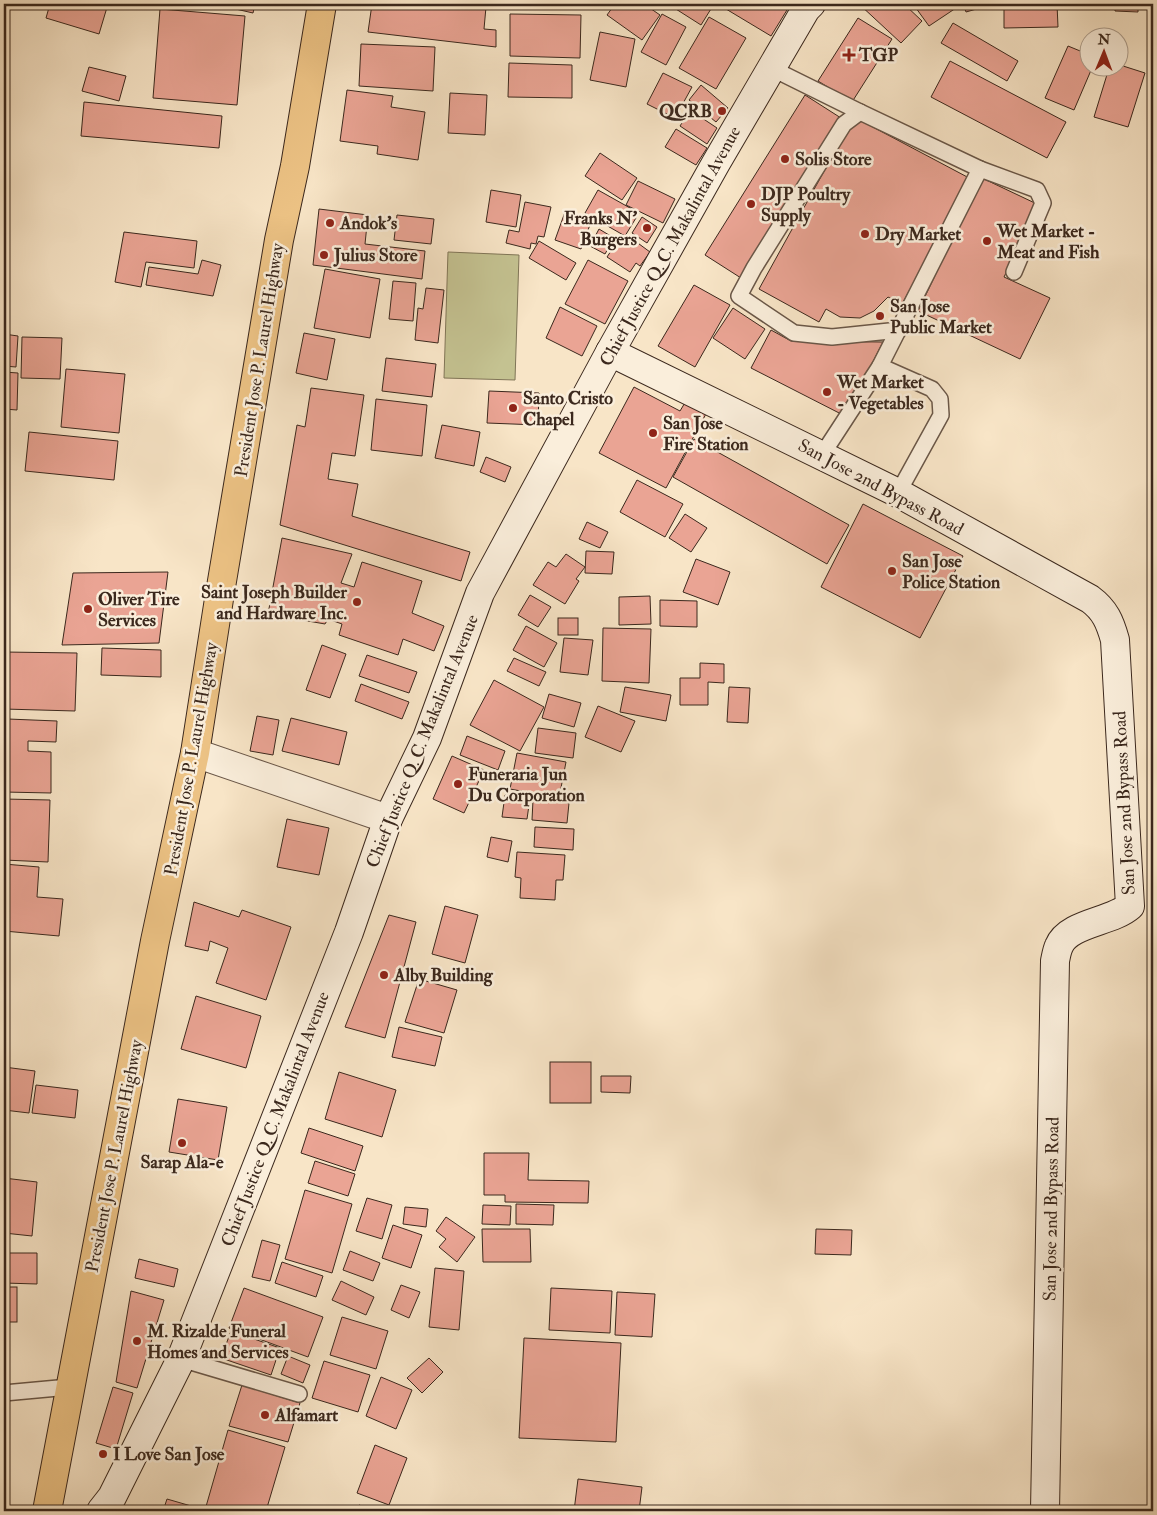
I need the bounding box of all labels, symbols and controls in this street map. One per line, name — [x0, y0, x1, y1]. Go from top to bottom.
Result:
north arrow — [1080, 28, 1130, 78]
text: N — [1097, 31, 1111, 48]
place label: TGP — [858, 44, 898, 67]
marker: TGP — [843, 49, 855, 61]
place label: QCRB — [659, 100, 712, 123]
marker: QCRB — [716, 105, 728, 117]
street label: Chief Justice Q. C. Makalintal Avenue — [595, 122, 746, 370]
place label: Solis Store — [795, 148, 872, 171]
marker: Solis Store — [779, 153, 791, 165]
place label: DJP Poultry Supply — [761, 183, 851, 227]
marker: DJP Poultry Supply — [745, 198, 757, 210]
place label: Franks N’ Burgers — [564, 207, 637, 251]
place label: Andok's — [339, 212, 397, 235]
marker: Andok's — [324, 217, 336, 229]
place label: Wet Market - Meat and Fish — [996, 220, 1100, 264]
marker: Franks N’ Burgers — [641, 222, 653, 234]
place label: Dry Market — [875, 223, 961, 246]
marker: Dry Market — [859, 228, 871, 240]
marker: Wet Market - Meat and Fish — [981, 235, 993, 247]
street label: President Jose P. Laurel Highway — [230, 240, 290, 479]
place label: Julius Store — [333, 244, 418, 267]
marker: Julius Store — [318, 249, 330, 261]
place label: San Jose Public Market — [890, 295, 992, 339]
marker: San Jose Public Market — [874, 310, 886, 322]
place label: Wet Market - Vegetables — [836, 371, 924, 415]
marker: Wet Market - Vegetables — [821, 386, 833, 398]
place label: Santo Cristo Chapel — [523, 387, 613, 431]
marker: Santo Cristo Chapel — [507, 402, 519, 414]
place label: San Jose Fire Station — [663, 412, 749, 456]
marker: San Jose Fire Station — [647, 427, 659, 439]
street label: San Jose 2nd Bypass Road — [794, 434, 968, 541]
place label: San Jose Police Station — [902, 550, 1001, 594]
marker: San Jose Police Station — [886, 565, 898, 577]
place label: Saint Joseph Builder and Hardware Inc. — [201, 581, 347, 625]
place label: Oliver Tire Services — [98, 588, 180, 632]
marker: Saint Joseph Builder and Hardware Inc. — [351, 596, 363, 608]
marker: Oliver Tire Services — [82, 603, 94, 615]
street label: Chief Justice Q. C. Makalintal Avenue — [361, 611, 484, 871]
street label: President Jose P. Laurel Highway — [160, 639, 224, 878]
street label: San Jose 2nd Bypass Road — [1108, 710, 1141, 896]
place label: Funeraria Jun Du Corporation — [468, 763, 585, 807]
marker: Funeraria Jun Du Corporation — [452, 778, 464, 790]
place label: Alby Building — [393, 964, 494, 987]
marker: Alby Building — [378, 969, 390, 981]
street label: Chief Justice Q. C. Makalintal Avenue — [216, 988, 335, 1250]
street label: President Jose P. Laurel Highway — [81, 1037, 149, 1274]
street label: San Jose 2nd Bypass Road — [1038, 1116, 1065, 1301]
marker: Sarap Ala-e — [176, 1137, 188, 1149]
place label: Sarap Ala-e — [141, 1151, 224, 1174]
place label: M. Rizalde Funeral Homes and Services — [146, 1320, 289, 1364]
marker: M. Rizalde Funeral Homes and Services — [131, 1335, 143, 1347]
place label: Alfamart — [274, 1404, 338, 1427]
marker: Alfamart — [259, 1409, 271, 1421]
place label: I Love San Jose — [113, 1443, 225, 1466]
marker: I Love San Jose — [97, 1448, 109, 1460]

